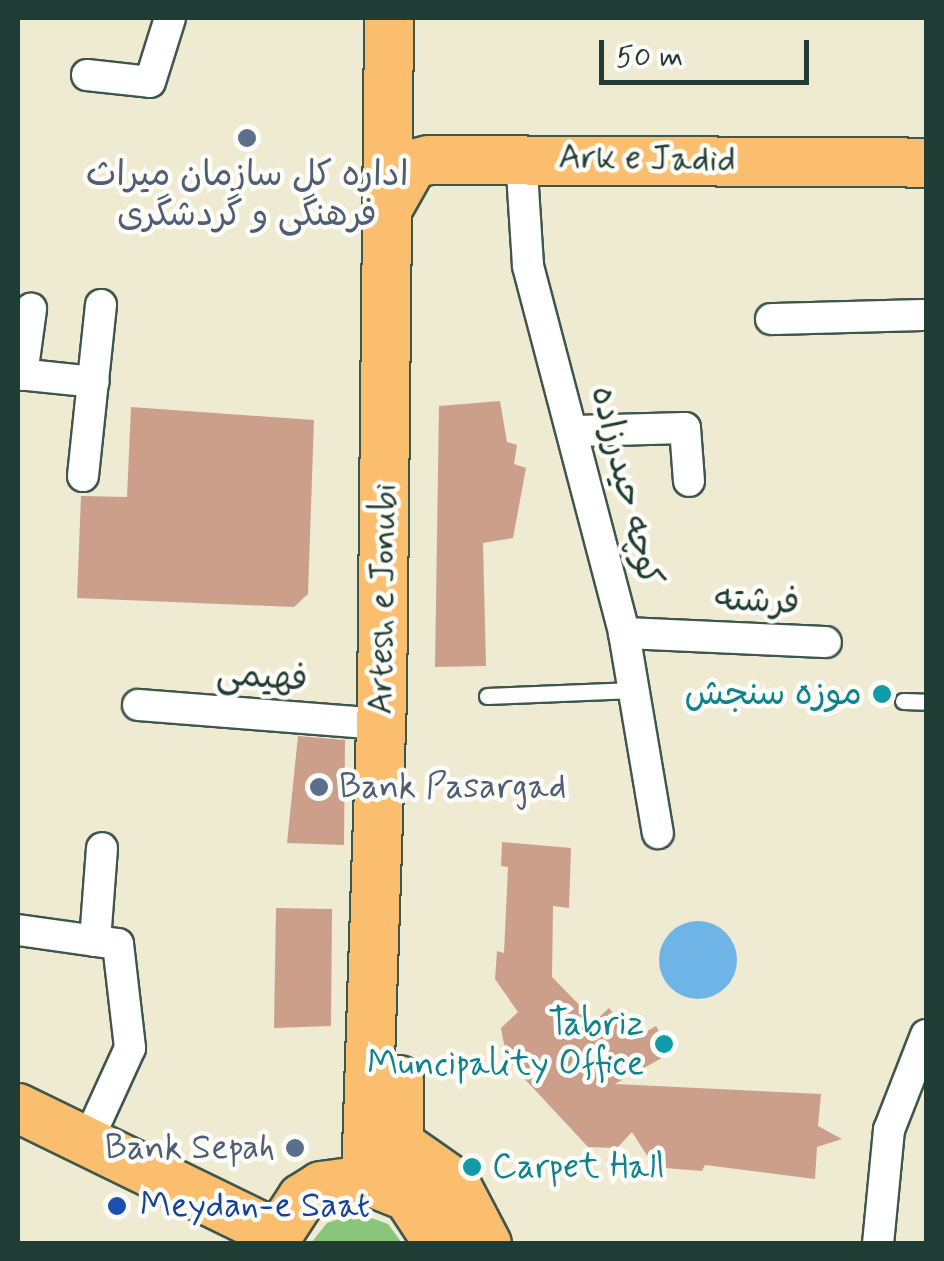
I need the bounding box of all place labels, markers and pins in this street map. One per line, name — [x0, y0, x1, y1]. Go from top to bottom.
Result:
marker: اداره کل سازمان میراث فرهنگی و گردشگری — [236, 127, 258, 149]
place label: اداره کل سازمان میراث فرهنگی و گردشگری — [86, 154, 408, 236]
place label: موزه سنجش — [684, 673, 862, 715]
marker: موزه سنجش — [871, 683, 893, 705]
place label: Bank Pasargad — [339, 766, 566, 808]
marker: Bank Pasargad — [308, 776, 330, 798]
place label: Tabriz Muncipality Office — [366, 1003, 644, 1085]
marker: Tabriz Muncipality Office — [653, 1033, 675, 1055]
place label: Bank Sepah — [105, 1127, 275, 1169]
marker: Bank Sepah — [284, 1137, 306, 1159]
place label: Carpet Hall — [492, 1146, 665, 1188]
marker: Carpet Hall — [461, 1156, 483, 1178]
place label: Meydan-e Saat — [140, 1185, 367, 1227]
marker: Meydan-e Saat — [104, 1193, 130, 1219]

